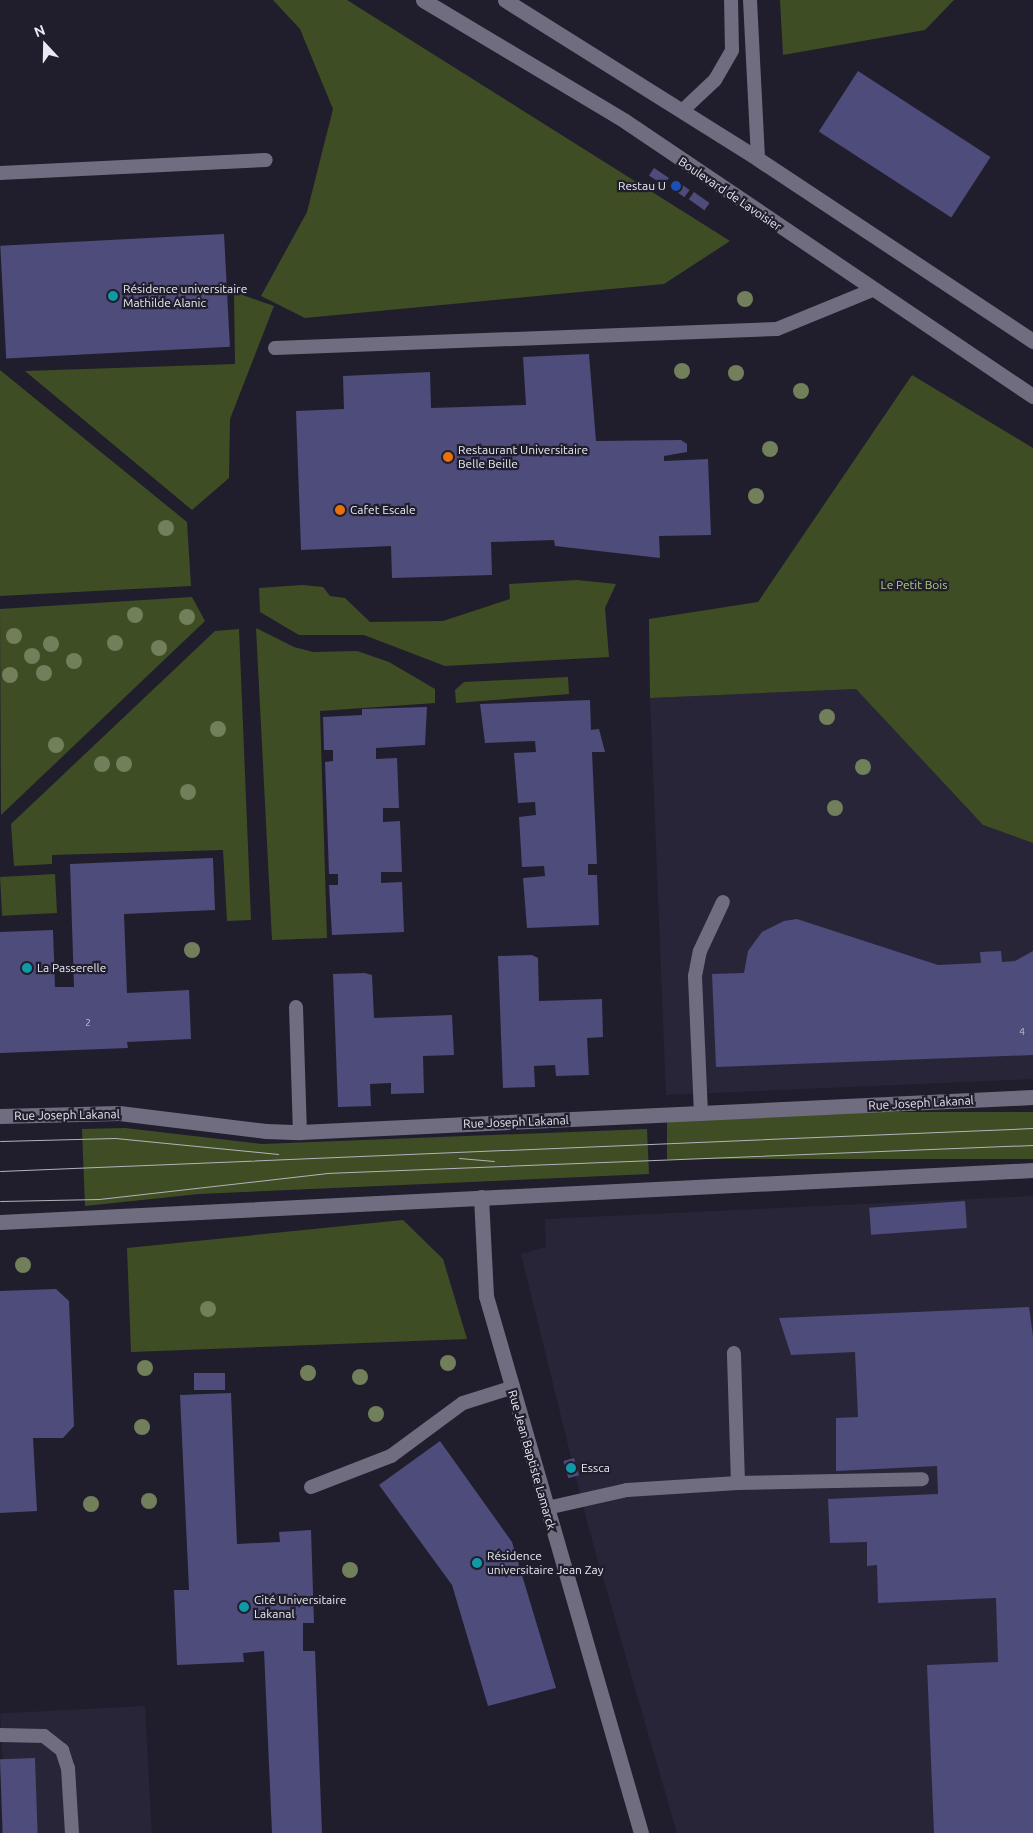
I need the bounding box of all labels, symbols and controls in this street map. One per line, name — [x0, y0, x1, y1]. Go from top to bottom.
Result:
north arrow — [20, 20, 70, 70]
text: N — [32, 22, 47, 40]
street label: Boulevard de Lavoisier — [676, 154, 784, 234]
place label: Restau U — [618, 179, 666, 193]
marker: Restau U — [670, 180, 682, 192]
place label: Résidence universitaire Mathilde Alanic — [123, 282, 247, 310]
marker: Résidence universitaire Mathilde Alanic — [107, 290, 119, 302]
place label: Restaurant Universitaire Belle Beille — [458, 443, 588, 471]
marker: Restaurant Universitaire Belle Beille — [442, 451, 454, 463]
place label: Cafet Escale — [350, 503, 416, 517]
marker: Cafet Escale — [334, 504, 346, 516]
park label: Le Petit Bois — [881, 578, 947, 592]
place label: La Passerelle — [37, 961, 106, 975]
marker: La Passerelle — [21, 962, 33, 974]
house number: 2 — [85, 1017, 91, 1029]
house number: 4 — [1019, 1026, 1025, 1038]
street label: Rue Joseph Lakanal — [868, 1093, 974, 1113]
street label: Rue Joseph Lakanal — [14, 1107, 120, 1123]
street label: Rue Joseph Lakanal — [463, 1113, 569, 1131]
street label: Rue Jean Baptiste Lamarck — [505, 1388, 559, 1532]
place label: Essca — [581, 1461, 610, 1475]
marker: Essca — [565, 1462, 577, 1474]
place label: Résidence universitaire Jean Zay — [487, 1549, 603, 1577]
marker: Résidence universitaire Jean Zay — [471, 1557, 483, 1569]
place label: Cité Universitaire Lakanal — [254, 1593, 346, 1621]
marker: Cité Universitaire Lakanal — [238, 1601, 250, 1613]

